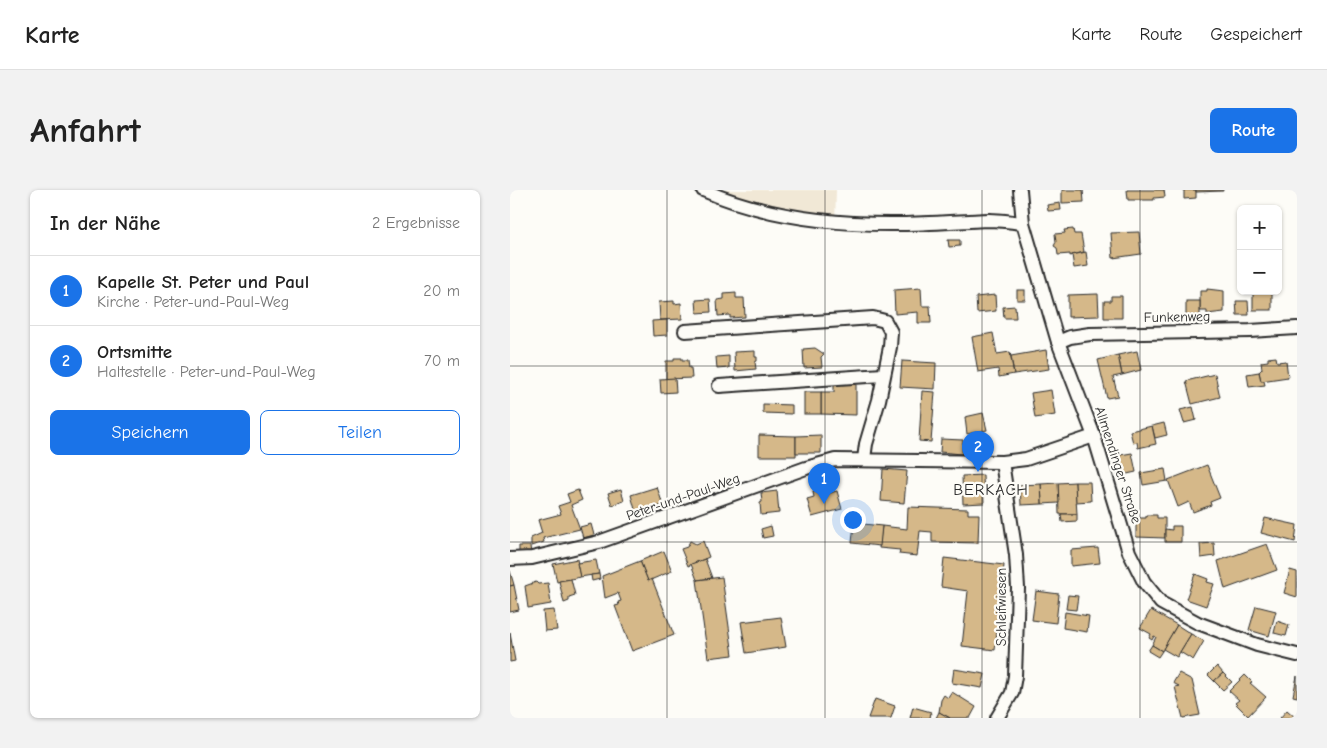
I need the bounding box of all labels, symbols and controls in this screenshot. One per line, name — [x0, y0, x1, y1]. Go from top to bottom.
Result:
text: Karte — [25, 21, 79, 49]
text: Karte — [1071, 24, 1111, 45]
text: Route — [1139, 24, 1182, 45]
text: Gespeichert — [1210, 24, 1302, 45]
button: Route — [1210, 108, 1297, 153]
text: Anfahrt — [30, 110, 141, 151]
map controls — [1237, 205, 1282, 295]
button: + — [1237, 205, 1282, 250]
text: In der Nähe — [50, 211, 160, 235]
text: 2 Ergebnisse — [372, 214, 460, 232]
button: − — [1237, 250, 1282, 295]
text: Kapelle St. Peter und Paul — [97, 271, 309, 293]
text: 1 — [63, 282, 69, 300]
text: 20 m — [423, 282, 460, 300]
text: Kirche · Peter-und-Paul-Weg — [97, 293, 289, 311]
street label: Funkenweg — [1143, 308, 1211, 326]
text: Ortsmitte — [97, 341, 172, 363]
text: 2 — [62, 352, 70, 370]
text: 70 m — [424, 352, 460, 370]
text: Haltestelle · Peter-und-Paul-Weg — [97, 363, 316, 381]
street label: Allmendinger Straße — [1091, 404, 1145, 526]
button: Speichern — [50, 410, 250, 455]
button: Teilen — [260, 410, 460, 455]
pin: 2 — [962, 431, 994, 472]
pin: 1 — [808, 463, 840, 504]
street label: Peter-und-Paul-Weg — [624, 470, 742, 524]
district label: BERKACH — [953, 481, 1029, 499]
your location — [840, 507, 866, 533]
street label: Schleifwiesen — [993, 568, 1010, 646]

